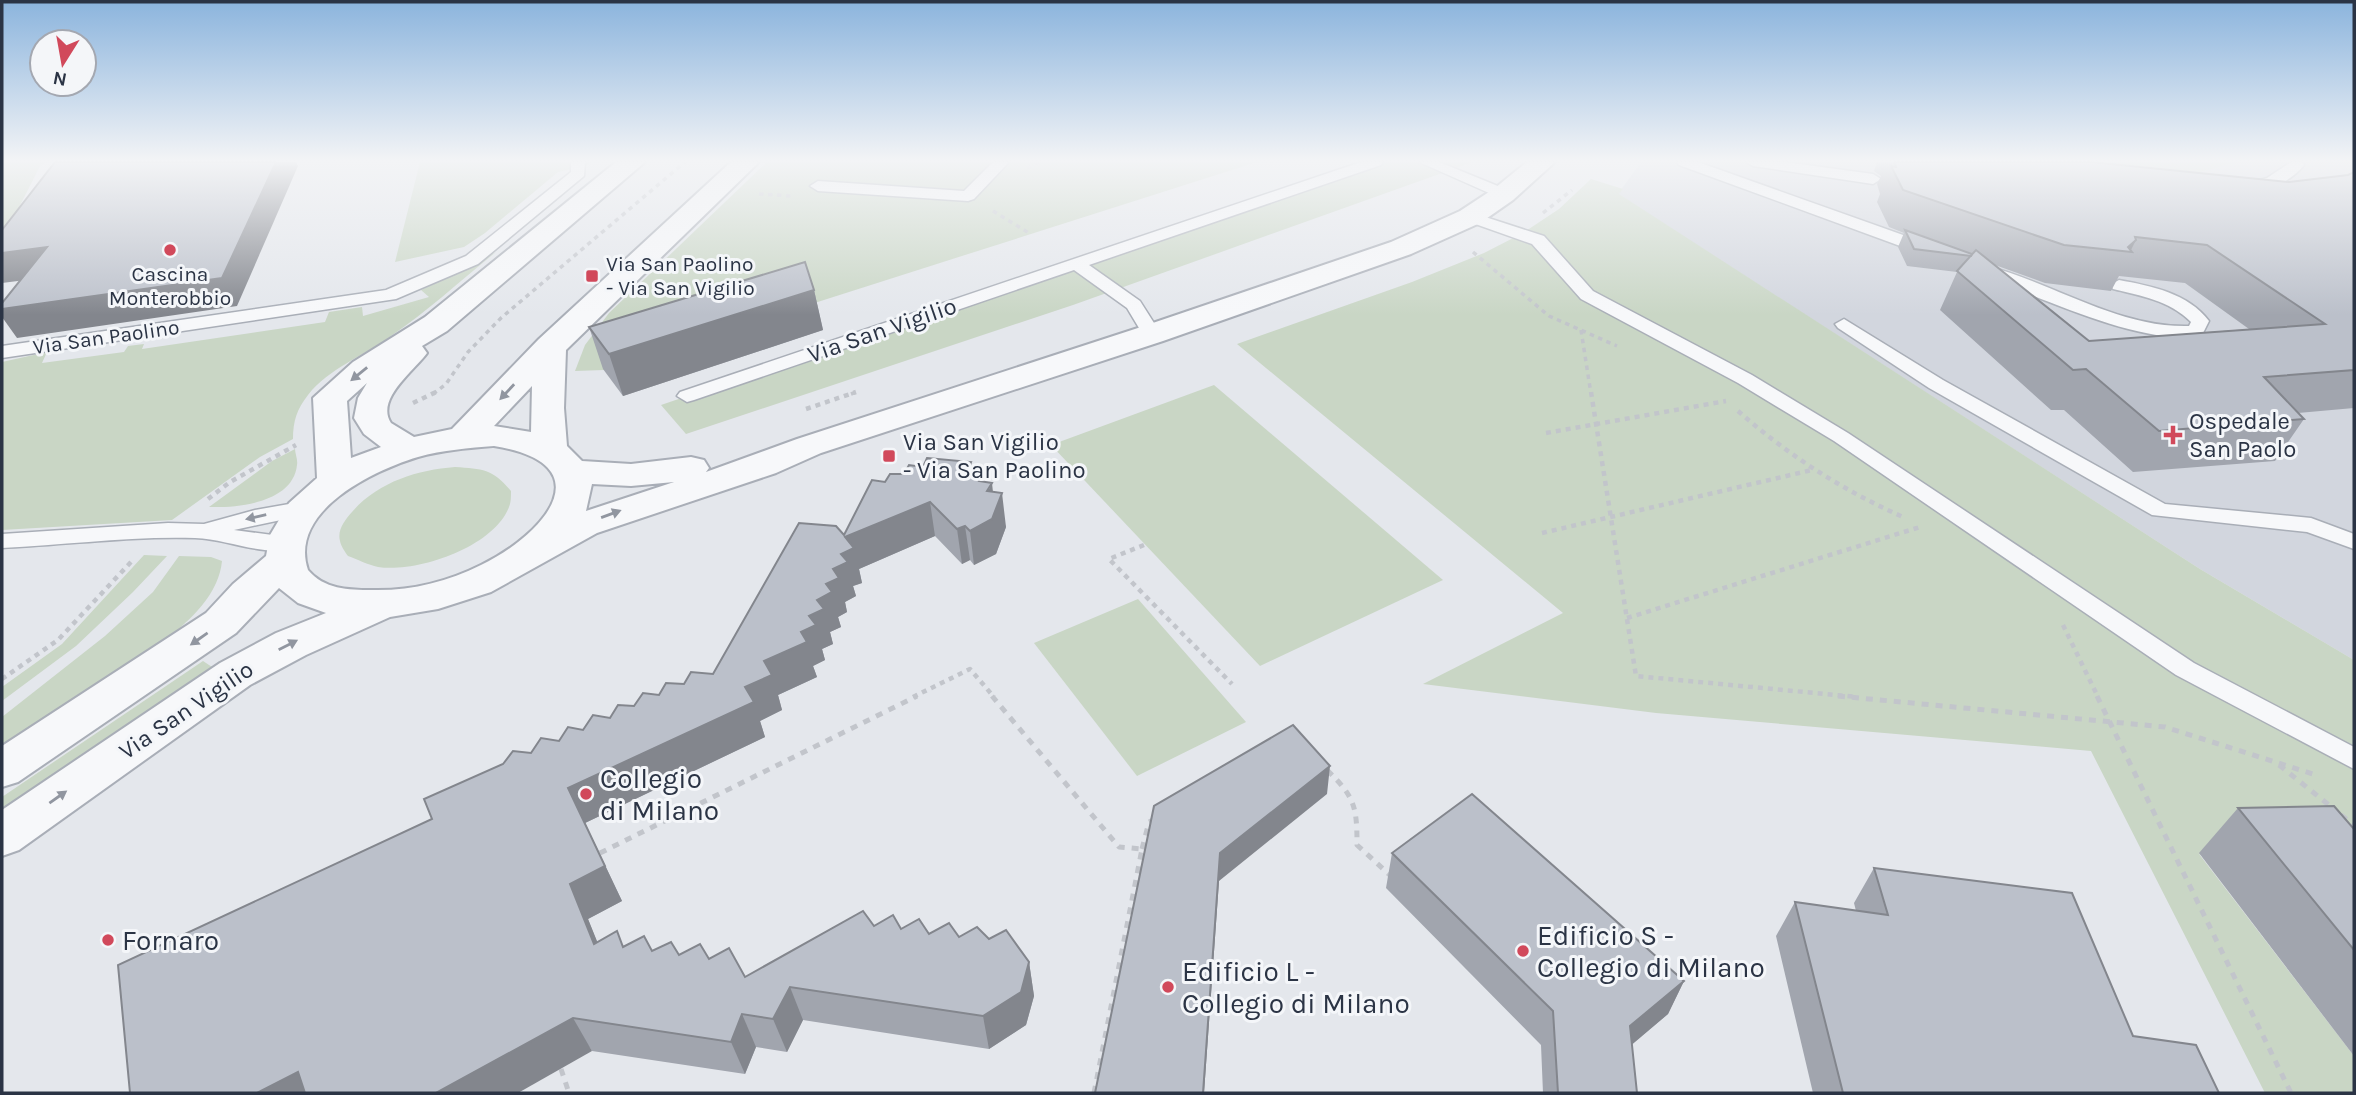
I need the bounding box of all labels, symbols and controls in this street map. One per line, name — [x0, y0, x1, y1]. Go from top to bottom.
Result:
north arrow — [28, 28, 98, 98]
text: N — [51, 67, 69, 91]
marker: Cascina Monterobbio — [162, 242, 178, 258]
place label: Via San Paolino - Via San Vigilio — [606, 252, 755, 300]
place label: Cascina Monterobbio — [109, 262, 231, 310]
marker: Via San Paolino - Via San Vigilio — [584, 268, 600, 284]
street label: Via San Vigilio — [804, 291, 960, 369]
street label: Via San Paolino — [31, 315, 181, 359]
one-way arrow — [350, 366, 367, 381]
one-way arrow — [500, 383, 516, 400]
place label: Ospedale San Paolo — [2189, 407, 2296, 463]
marker: Ospedale San Paolo — [2163, 425, 2183, 445]
place label: Via San Vigilio - Via San Paolino — [903, 428, 1086, 484]
marker: Via San Vigilio - Via San Paolino — [881, 448, 897, 464]
one-way arrow — [601, 508, 622, 519]
one-way arrow — [245, 512, 267, 523]
one-way arrow — [190, 632, 208, 646]
one-way arrow — [278, 640, 298, 651]
street label: Via San Vigilio — [114, 655, 258, 765]
place label: Collegio di Milano — [600, 762, 719, 827]
marker: Collegio di Milano — [578, 786, 594, 802]
one-way arrow — [49, 790, 67, 804]
place label: Edificio S - Collegio di Milano — [1537, 919, 1765, 984]
place label: Fornaro — [122, 924, 219, 957]
marker: Fornaro — [100, 932, 116, 948]
marker: Edificio S - Collegio di Milano — [1515, 943, 1531, 959]
place label: Edificio L - Collegio di Milano — [1182, 955, 1410, 1020]
marker: Edificio L - Collegio di Milano — [1160, 979, 1176, 995]

